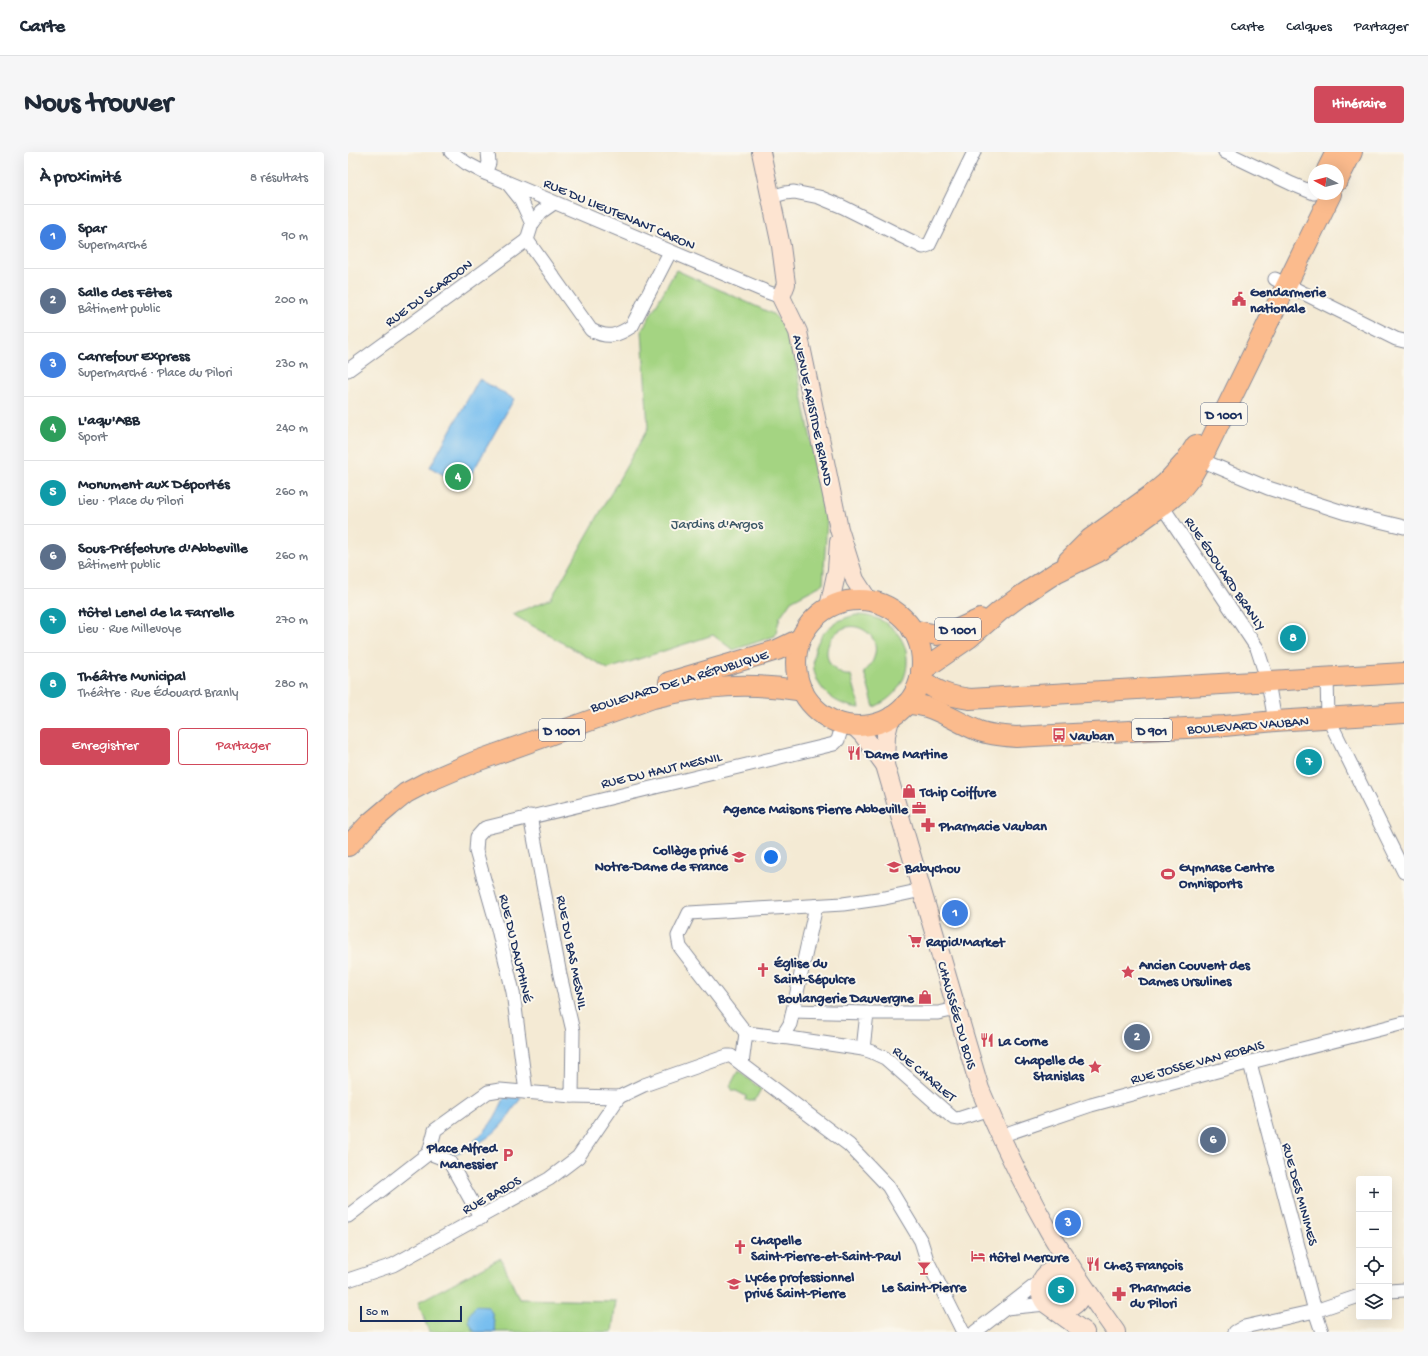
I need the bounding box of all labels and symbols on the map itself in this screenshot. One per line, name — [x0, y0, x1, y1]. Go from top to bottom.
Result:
north arrow — [1308, 164, 1344, 200]
street label: RUE DU LIEUTENANT CARON — [541, 176, 698, 255]
street label: RUE DU SCARDON — [382, 256, 477, 332]
place label: Gendarmerie nationale — [1250, 285, 1327, 318]
public building icon: Gendarmerie nationale — [1231, 291, 1247, 307]
street label: AVENUE ARISTIDE BRIAND — [787, 334, 836, 488]
road number: D 1001 — [1201, 403, 1247, 425]
pin: 4 — [445, 462, 471, 492]
street label: RUE ÉDOUARD BRANLY — [1180, 514, 1268, 634]
park label: Jardins d'Argos — [671, 517, 764, 534]
road number: D 1001 — [935, 618, 981, 640]
pin: 8 — [1280, 623, 1306, 653]
street label: BOULEVARD DE LA RÉPUBLIQUE — [588, 647, 772, 718]
street label: BOULEVARD VAUBAN — [1186, 714, 1310, 739]
road number: D 1001 — [539, 719, 585, 741]
road number: D 901 — [1132, 719, 1172, 741]
bus stop icon: Vauban — [1051, 727, 1067, 743]
place label: Vauban — [1069, 729, 1114, 746]
restaurant icon: Dame Martine — [846, 745, 862, 761]
place label: Dame Martine — [863, 747, 948, 764]
pin: 7 — [1296, 747, 1322, 777]
street label: RUE DU HAUT MESNIL — [599, 749, 725, 794]
shop icon: Tchip Coiffure — [901, 783, 917, 799]
place label: Tchip Coiffure — [919, 785, 997, 802]
office icon: Agence Maisons Pierre Abbeville — [911, 800, 927, 816]
place label: Agence Maisons Pierre Abbeville — [722, 802, 909, 819]
pharmacy icon: Pharmacie Vauban — [920, 817, 936, 833]
place label: Pharmacie Vauban — [938, 819, 1047, 836]
place label: Collège privé Notre-Dame de France — [595, 843, 729, 876]
your location — [761, 847, 781, 867]
school or university icon: Collège privé Notre-Dame de France — [731, 849, 747, 865]
school or university icon: Babychou — [886, 859, 902, 875]
place label: Gymnase Centre Omnisports — [1179, 860, 1275, 893]
place label: Babychou — [904, 861, 961, 878]
sports icon: Gymnase Centre Omnisports — [1160, 866, 1176, 882]
street label: RUE DU DAUPHINÉ — [494, 893, 536, 1005]
street label: RUE DU BAS MESNIL — [551, 894, 590, 1012]
pin: 1 — [942, 898, 968, 928]
supermarket icon: Rapid'Market — [907, 933, 923, 949]
place label: Rapid'Market — [925, 935, 1006, 952]
place label: Église du Saint-Sépulcre — [774, 956, 856, 989]
place label: Ancien Couvent des Dames Ursulines — [1137, 958, 1251, 991]
street label: CHAUSSÉE DU BOIS — [932, 960, 979, 1072]
church icon: Église du Saint-Sépulcre — [755, 962, 771, 978]
place icon: Ancien Couvent des Dames Ursulines — [1120, 964, 1136, 980]
shop icon: Boulangerie Dauvergne — [917, 989, 933, 1005]
place label: Boulangerie Dauvergne — [777, 991, 915, 1008]
pin: 2 — [1124, 1022, 1150, 1052]
restaurant icon: La Corne — [979, 1032, 995, 1048]
place label: La Corne — [998, 1034, 1049, 1051]
street label: RUE JOSSE VAN ROBAIS — [1129, 1037, 1267, 1089]
street label: RUE CHARLET — [888, 1043, 959, 1107]
place label: Chapelle de Stanislas — [1014, 1053, 1085, 1086]
place icon: Chapelle de Stanislas — [1087, 1059, 1103, 1075]
pin: 6 — [1200, 1125, 1226, 1155]
place label: Place Alfred Manessier — [426, 1141, 499, 1174]
street label: RUE DES MINIMES — [1277, 1141, 1321, 1248]
parking icon: Place Alfred Manessier — [500, 1147, 516, 1163]
street label: RUE BABOS — [460, 1173, 525, 1219]
pin: 3 — [1055, 1208, 1081, 1238]
place label: Chapelle Saint-Pierre-et-Saint-Paul — [750, 1233, 901, 1266]
church icon: Chapelle Saint-Pierre-et-Saint-Paul — [732, 1239, 748, 1255]
hotel icon: Hôtel Mercure — [970, 1248, 986, 1264]
place label: Hôtel Mercure — [989, 1250, 1070, 1267]
restaurant icon: Chez François — [1085, 1256, 1101, 1272]
place label: Chez François — [1103, 1258, 1183, 1275]
bar icon: Le Saint-Pierre — [916, 1260, 932, 1276]
place label: Lycée professionnel privé Saint-Pierre — [744, 1270, 854, 1303]
pin: 5 — [1048, 1275, 1074, 1305]
school or university icon: Lycée professionnel privé Saint-Pierre — [726, 1276, 742, 1292]
place label: Le Saint-Pierre — [882, 1280, 967, 1297]
place label: Pharmacie du Pilori — [1129, 1280, 1191, 1313]
pharmacy icon: Pharmacie du Pilori — [1111, 1286, 1127, 1302]
scale bar — [360, 1304, 462, 1323]

